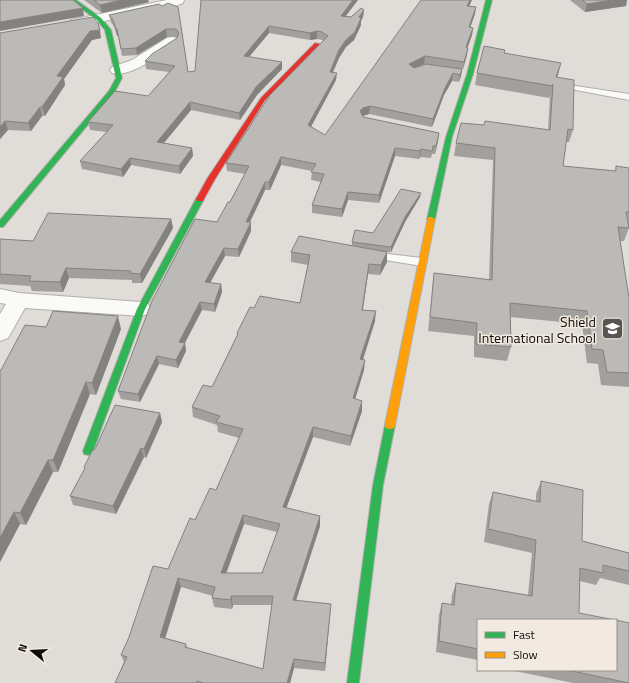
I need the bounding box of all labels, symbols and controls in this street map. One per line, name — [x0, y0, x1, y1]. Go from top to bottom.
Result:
place label: Shield International School — [478, 311, 596, 348]
school or university icon: Shield International School — [599, 316, 625, 342]
legend — [477, 619, 617, 671]
text: Fast — [513, 625, 536, 644]
north arrow — [12, 631, 52, 671]
text: N — [14, 642, 31, 654]
text: Slow — [513, 645, 538, 664]

